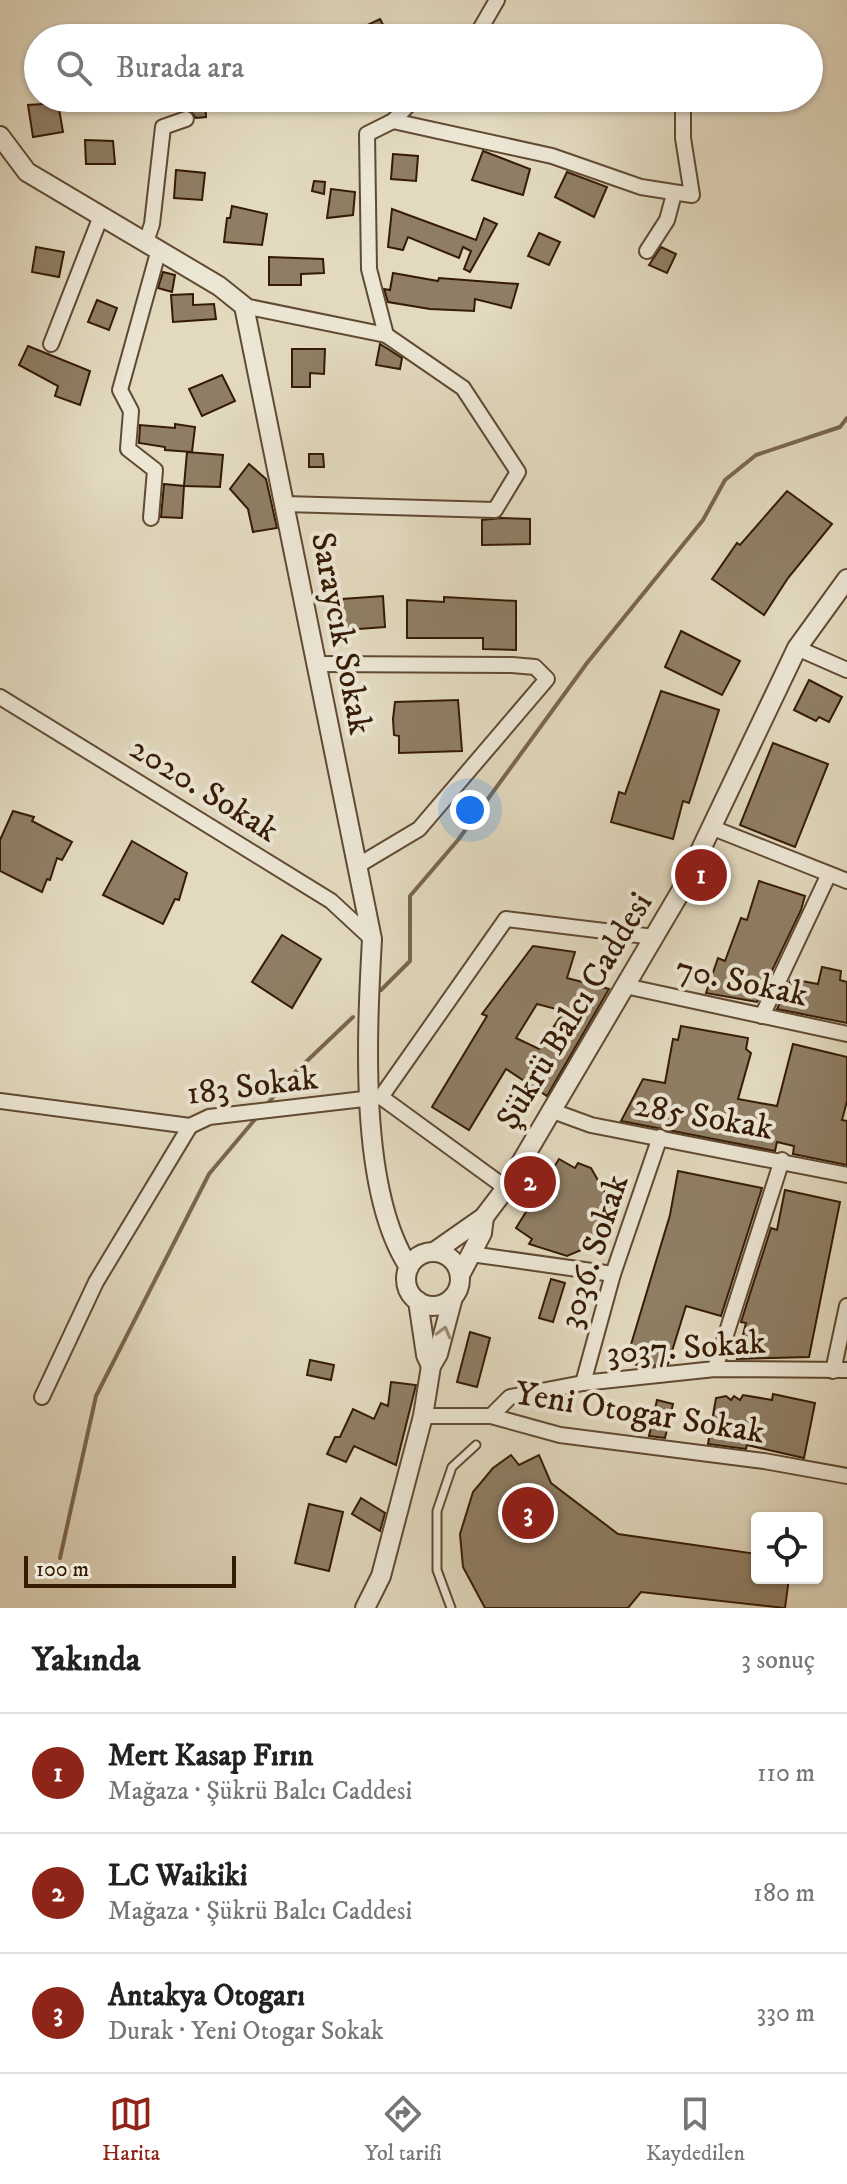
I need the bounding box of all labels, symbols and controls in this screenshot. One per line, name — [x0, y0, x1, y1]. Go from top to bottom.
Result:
search box — [24, 24, 823, 112]
icon: search — [52, 46, 96, 90]
text: Burada ara — [116, 50, 244, 87]
street label: Saraycık Sokak — [301, 529, 381, 738]
street label: 2020. Sokak — [122, 727, 286, 852]
your location — [450, 790, 490, 830]
pin: 1 — [675, 845, 727, 905]
street label: Şükrü Balcı Caddesi — [487, 885, 662, 1137]
street label: 70. Sokak — [672, 947, 812, 1016]
street label: 183 Sokak — [184, 1057, 320, 1115]
street label: 285 Sokak — [631, 1084, 777, 1150]
pin: 2 — [504, 1152, 556, 1212]
street label: 3036. Sokak — [549, 1169, 639, 1334]
street label: 3037. Sokak — [605, 1321, 767, 1374]
one-way arrow — [434, 1325, 451, 1339]
street label: Yeni Otogar Sokak — [512, 1373, 768, 1453]
pin: 3 — [502, 1483, 554, 1543]
map controls — [751, 1512, 823, 1584]
button: locate — [751, 1512, 823, 1584]
scale bar — [24, 1552, 236, 1588]
text: 100 m — [36, 1556, 89, 1583]
text: Yakında — [32, 1639, 140, 1681]
text: 3 sonuç — [741, 1644, 815, 1677]
text: Mert Kasap Fırın — [108, 1738, 313, 1775]
text: 1 — [53, 1757, 63, 1790]
text: 110 m — [757, 1757, 815, 1790]
text: Mağaza · Şükrü Balcı Caddesi — [108, 1775, 412, 1808]
text: LC Waikiki — [108, 1858, 247, 1895]
text: 2 — [52, 1877, 64, 1910]
text: 180 m — [753, 1877, 815, 1910]
text: Mağaza · Şükrü Balcı Caddesi — [108, 1895, 412, 1928]
text: Antakya Otogarı — [108, 1978, 305, 2015]
text: 3 — [53, 1997, 63, 2030]
text: 330 m — [757, 1997, 815, 2030]
text: Durak · Yeni Otogar Sokak — [108, 2015, 384, 2048]
tab: Harita — [102, 2092, 160, 2167]
tab: Yol tarifi — [364, 2092, 442, 2167]
tab: Kaydedilen — [646, 2092, 745, 2167]

